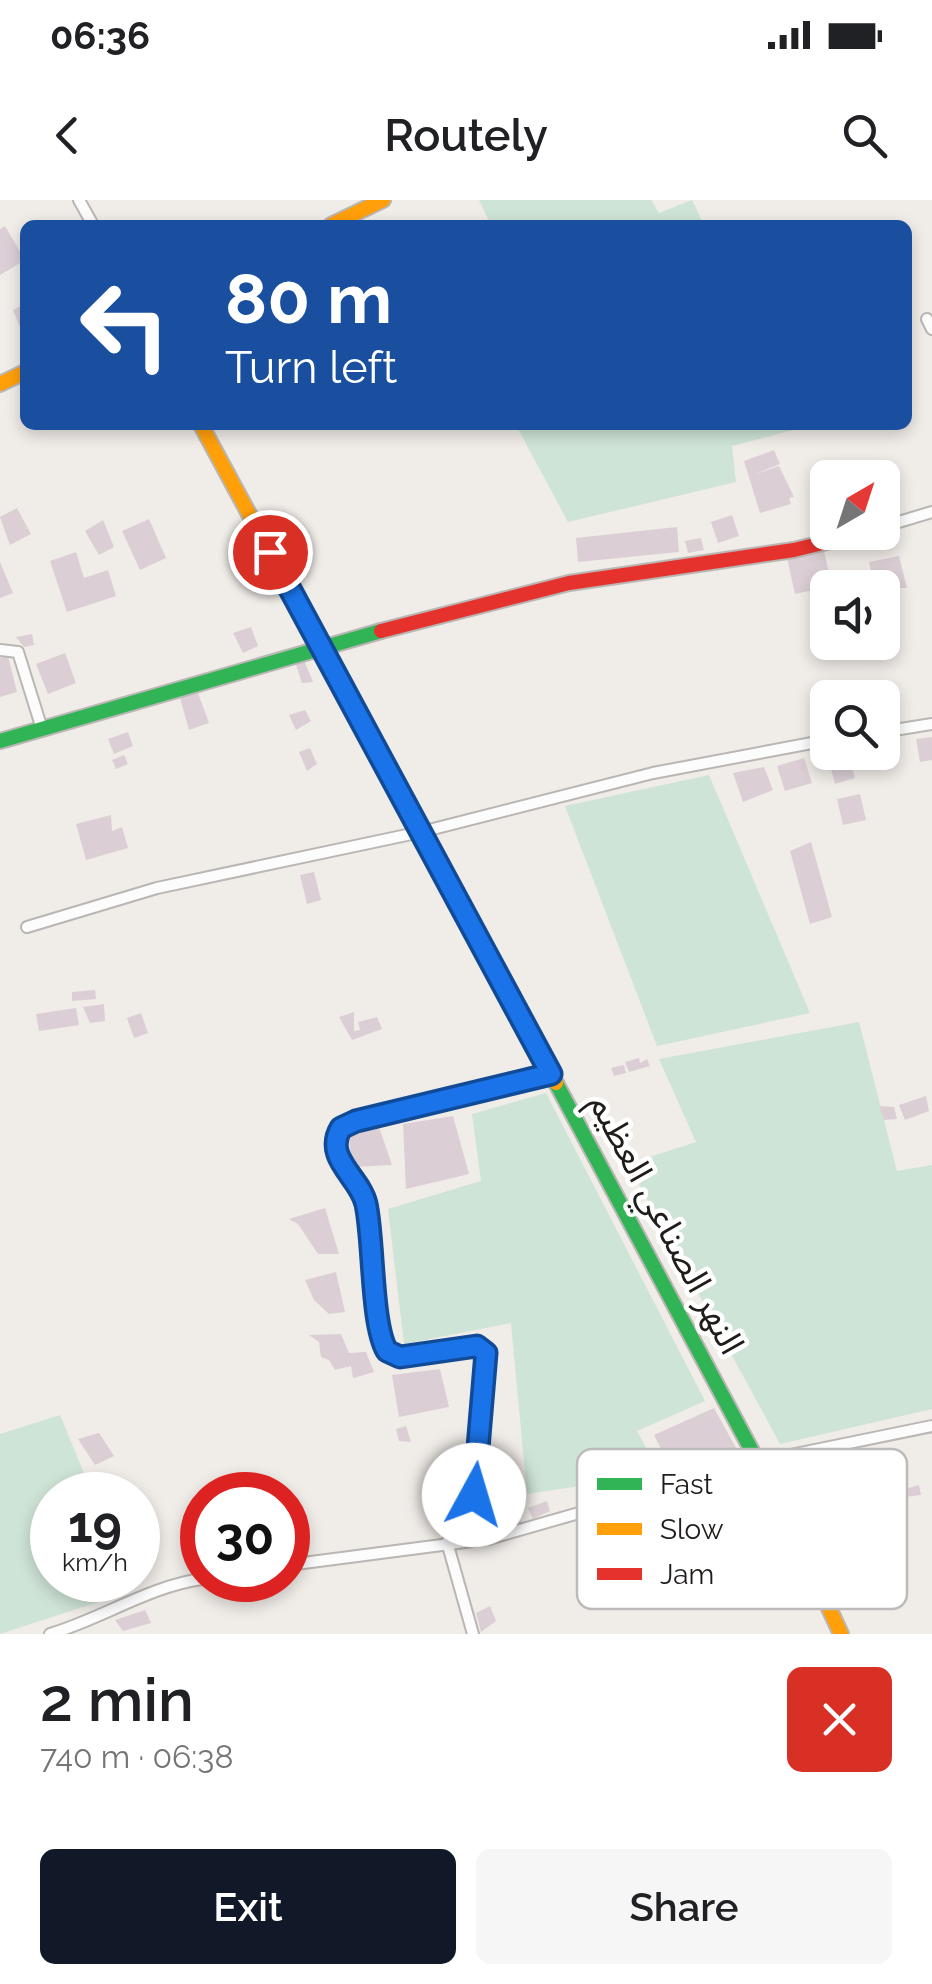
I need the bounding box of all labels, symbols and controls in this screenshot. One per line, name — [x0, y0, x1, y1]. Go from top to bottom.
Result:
text: 06:36 — [50, 13, 150, 58]
icon: back — [40, 108, 95, 163]
icon: search — [837, 108, 892, 163]
text: Routely — [384, 109, 548, 162]
text: 80 m — [225, 257, 392, 339]
icon: left — [60, 260, 190, 390]
text: Turn left — [225, 341, 397, 394]
north arrow — [810, 460, 900, 550]
map controls — [810, 460, 900, 770]
pin — [228, 510, 313, 595]
icon: arrive — [243, 525, 298, 580]
button: sound — [810, 570, 900, 660]
button: search — [810, 680, 900, 770]
street label: النهر الصناعي العظيم — [575, 1087, 753, 1364]
position arrow — [422, 1443, 526, 1547]
legend — [577, 1449, 907, 1609]
text: Fast — [660, 1468, 713, 1501]
speed limit sign: 30 — [180, 1472, 310, 1602]
text: 19 — [68, 1495, 122, 1554]
text: Slow — [660, 1513, 724, 1546]
text: km/h — [62, 1547, 128, 1577]
text: Jam — [660, 1558, 714, 1591]
text: 2 min — [40, 1665, 194, 1735]
button: close — [787, 1667, 892, 1772]
text: 740 m · 06:38 — [40, 1738, 233, 1775]
button: Exit — [40, 1849, 456, 1964]
button: Share — [476, 1849, 892, 1964]

